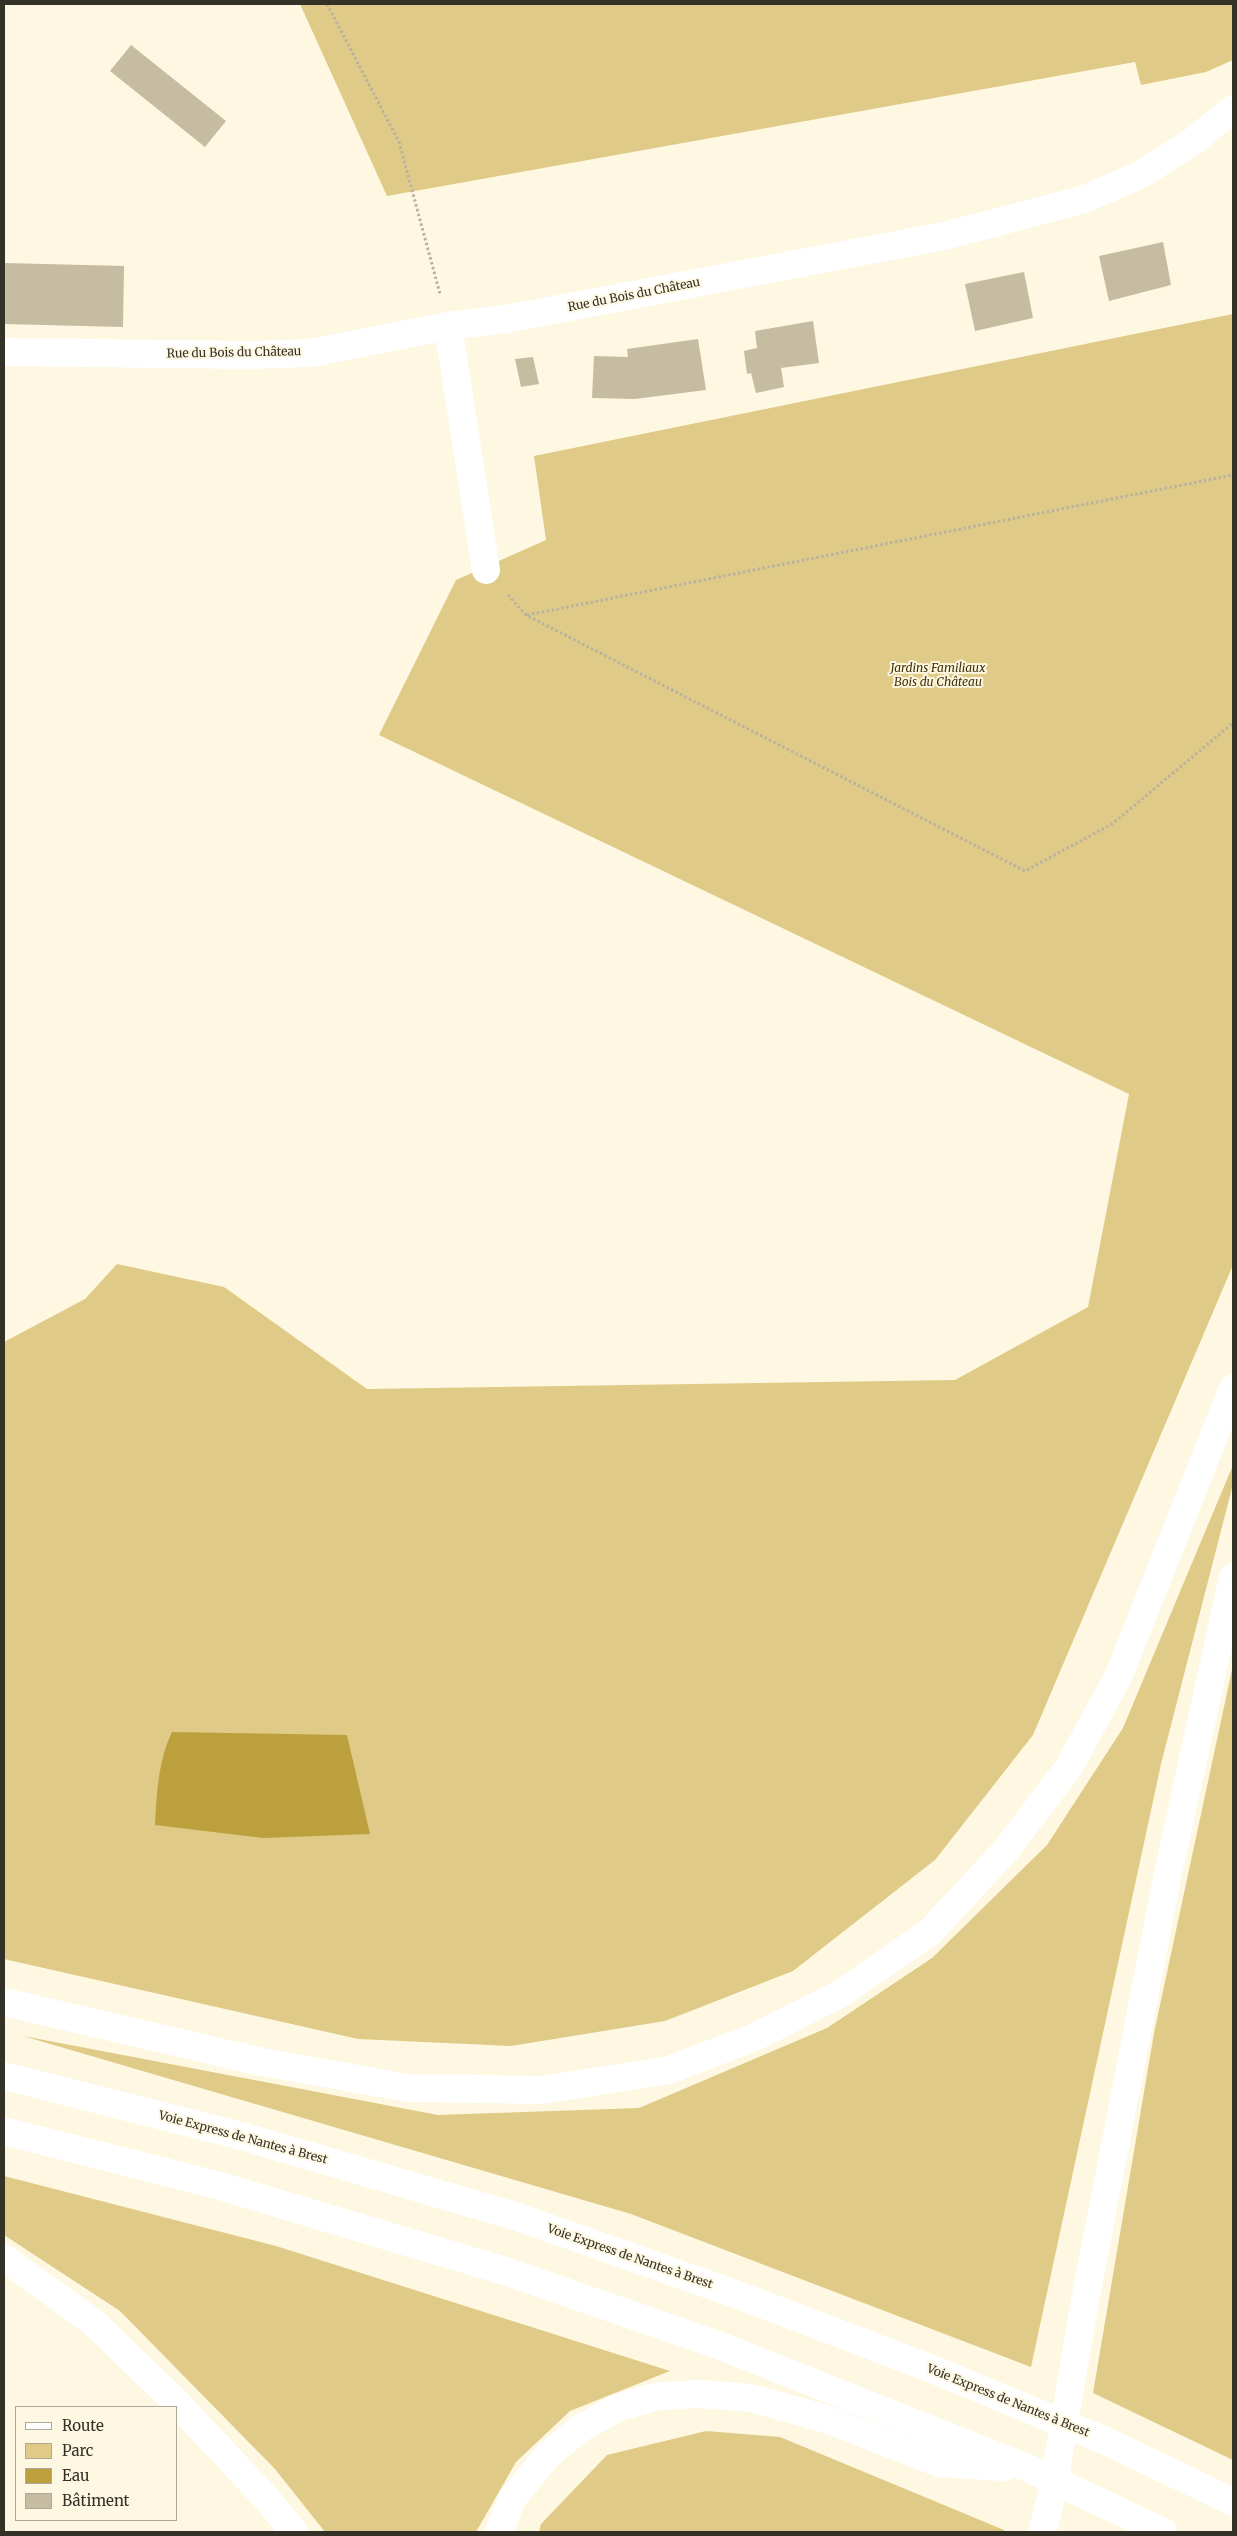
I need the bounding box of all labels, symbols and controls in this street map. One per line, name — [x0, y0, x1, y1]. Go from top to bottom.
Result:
street label: Rue du Bois du Château — [567, 275, 701, 315]
street label: Rue du Bois du Château — [167, 345, 301, 361]
park label: Jardins Familiaux Bois du Château — [891, 662, 985, 690]
street label: Voie Express de Nantes à Brest — [157, 2109, 329, 2167]
street label: Voie Express de Nantes à Brest — [545, 2222, 715, 2292]
street label: Voie Express de Nantes à Brest — [925, 2362, 1091, 2440]
legend — [15, 2406, 178, 2521]
text: Route — [62, 2416, 104, 2435]
text: Parc — [62, 2441, 93, 2460]
text: Eau — [62, 2466, 89, 2485]
text: Bâtiment — [62, 2491, 129, 2510]

